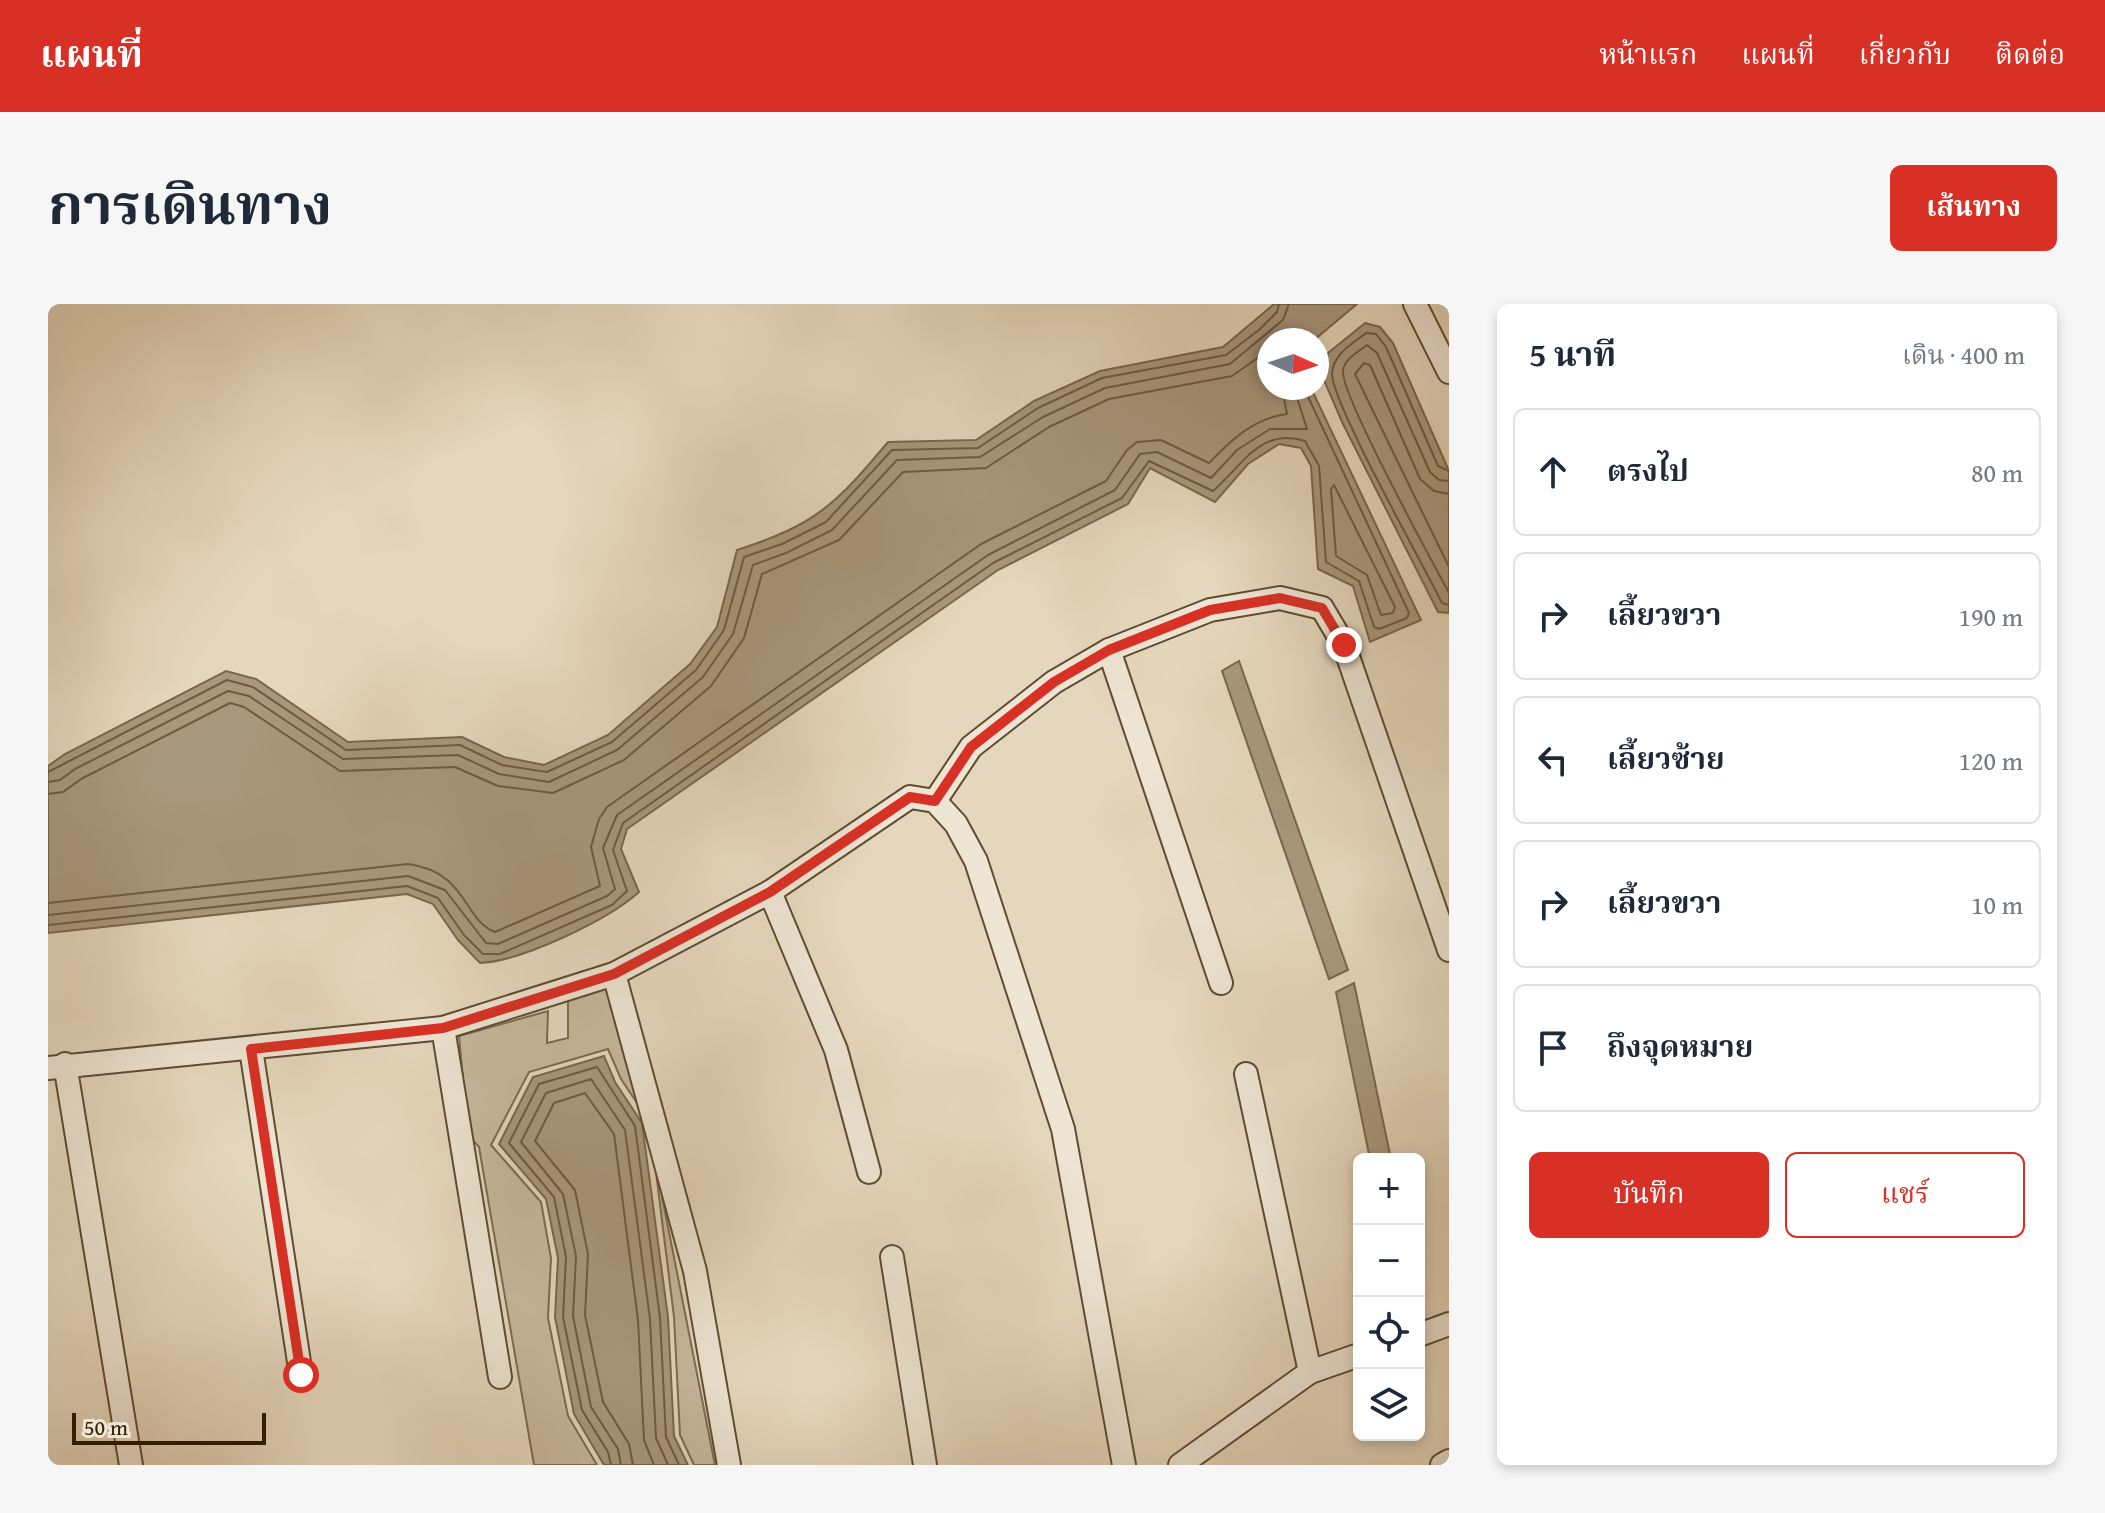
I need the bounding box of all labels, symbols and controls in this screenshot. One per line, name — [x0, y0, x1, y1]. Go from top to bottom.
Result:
text: แผนที่ — [40, 25, 143, 81]
text: หน้าแรก — [1599, 33, 1697, 74]
text: แผนที่ — [1741, 33, 1815, 74]
text: เกี่ยวกับ — [1859, 33, 1951, 74]
text: ติดต่อ — [1995, 33, 2065, 74]
text: การเดินทาง — [48, 162, 332, 245]
button: เส้นทาง — [1890, 165, 2057, 251]
north arrow — [1257, 328, 1329, 400]
text: 5 นาที — [1529, 329, 1616, 378]
text: เดิน · 400 m — [1902, 335, 2025, 374]
text: ตรงไป — [1607, 448, 1689, 492]
icon: ahead — [1531, 450, 1575, 494]
text: 80 m — [1971, 453, 2023, 492]
text: เลี้ยวขวา — [1607, 592, 1721, 636]
icon: right — [1531, 594, 1575, 638]
text: 190 m — [1958, 597, 2023, 636]
route end — [1326, 627, 1362, 663]
text: เลี้ยวซ้าย — [1607, 736, 1725, 780]
icon: left — [1531, 738, 1575, 782]
text: 120 m — [1958, 741, 2023, 780]
text: เลี้ยวขวา — [1607, 880, 1721, 924]
icon: right — [1531, 882, 1575, 926]
text: 10 m — [1971, 885, 2023, 924]
text: ถึงจุดหมาย — [1607, 1024, 1753, 1068]
icon: arrive — [1531, 1026, 1575, 1070]
button: บันทึก — [1529, 1152, 1769, 1238]
button: แชร์ — [1785, 1152, 2025, 1238]
map controls — [1353, 1153, 1425, 1441]
button: + — [1353, 1153, 1425, 1225]
button: − — [1353, 1225, 1425, 1297]
button: locate — [1353, 1297, 1425, 1369]
route start — [283, 1357, 319, 1393]
button: layers — [1353, 1369, 1425, 1441]
scale bar — [72, 1409, 266, 1445]
text: 50 m — [84, 1411, 128, 1443]

